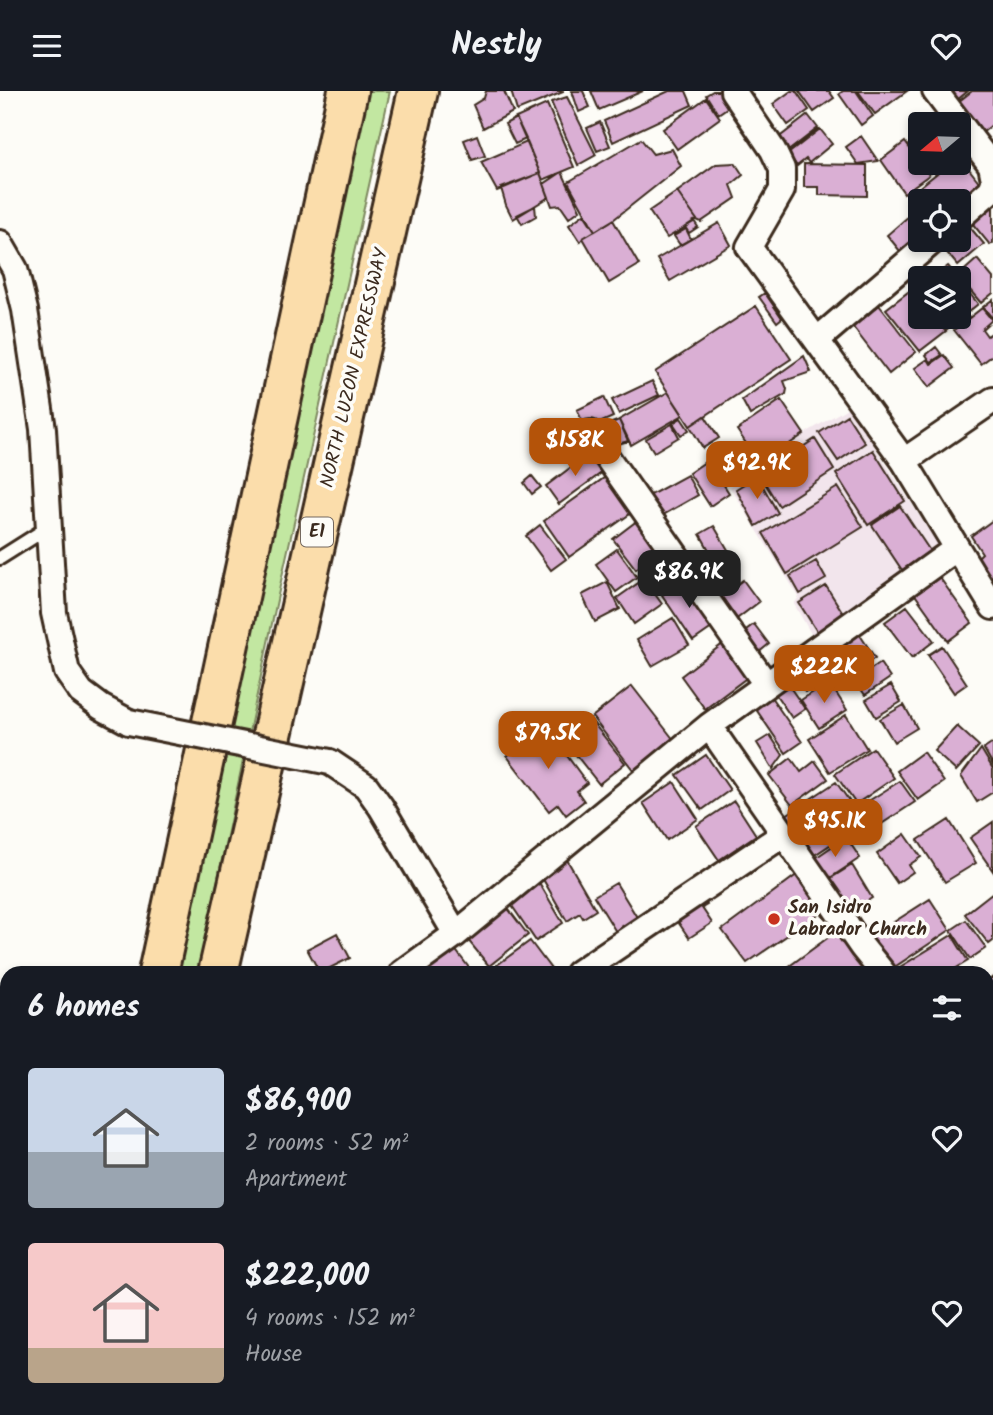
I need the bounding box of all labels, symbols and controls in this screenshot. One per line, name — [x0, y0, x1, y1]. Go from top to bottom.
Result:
text: Nestly — [451, 20, 542, 71]
icon: menu — [28, 27, 66, 65]
icon: heart — [927, 27, 965, 65]
north arrow — [908, 112, 971, 175]
map controls — [908, 112, 971, 329]
button: locate — [908, 189, 971, 252]
street label: NORTH LUZON EXPRESSWAY — [313, 244, 397, 491]
button: layers — [908, 266, 971, 329]
pin: $158K — [526, 419, 624, 478]
text: $158K — [545, 423, 605, 459]
pin: $92.9K — [700, 441, 814, 501]
text: $92.9K — [722, 446, 792, 482]
road number: E1 — [301, 517, 333, 547]
pin: $86.9K — [632, 551, 746, 610]
text: $86.9K — [654, 555, 724, 591]
pin: $222K — [775, 645, 873, 705]
text: $222K — [790, 650, 858, 686]
pin: $79.5K — [491, 711, 605, 771]
text: $79.5K — [514, 716, 582, 752]
pin: $95.1K — [778, 799, 892, 859]
text: $95.1K — [803, 804, 867, 840]
place label: San Isidro Labrador Church — [788, 893, 927, 945]
marker: San Isidro Labrador Church — [766, 911, 782, 927]
text: 6 homes — [28, 984, 140, 1032]
icon: filters — [928, 989, 966, 1027]
text: $86,900 — [245, 1078, 351, 1126]
icon: home — [84, 1096, 168, 1180]
icon: heart — [928, 1119, 966, 1157]
text: 2 rooms · 52 m² — [245, 1126, 408, 1162]
text: Apartment — [245, 1162, 347, 1198]
text: $222,000 — [245, 1253, 369, 1301]
icon: home — [84, 1271, 168, 1355]
icon: heart — [928, 1294, 966, 1332]
text: 4 rooms · 152 m² — [245, 1301, 415, 1337]
text: House — [245, 1337, 302, 1373]

